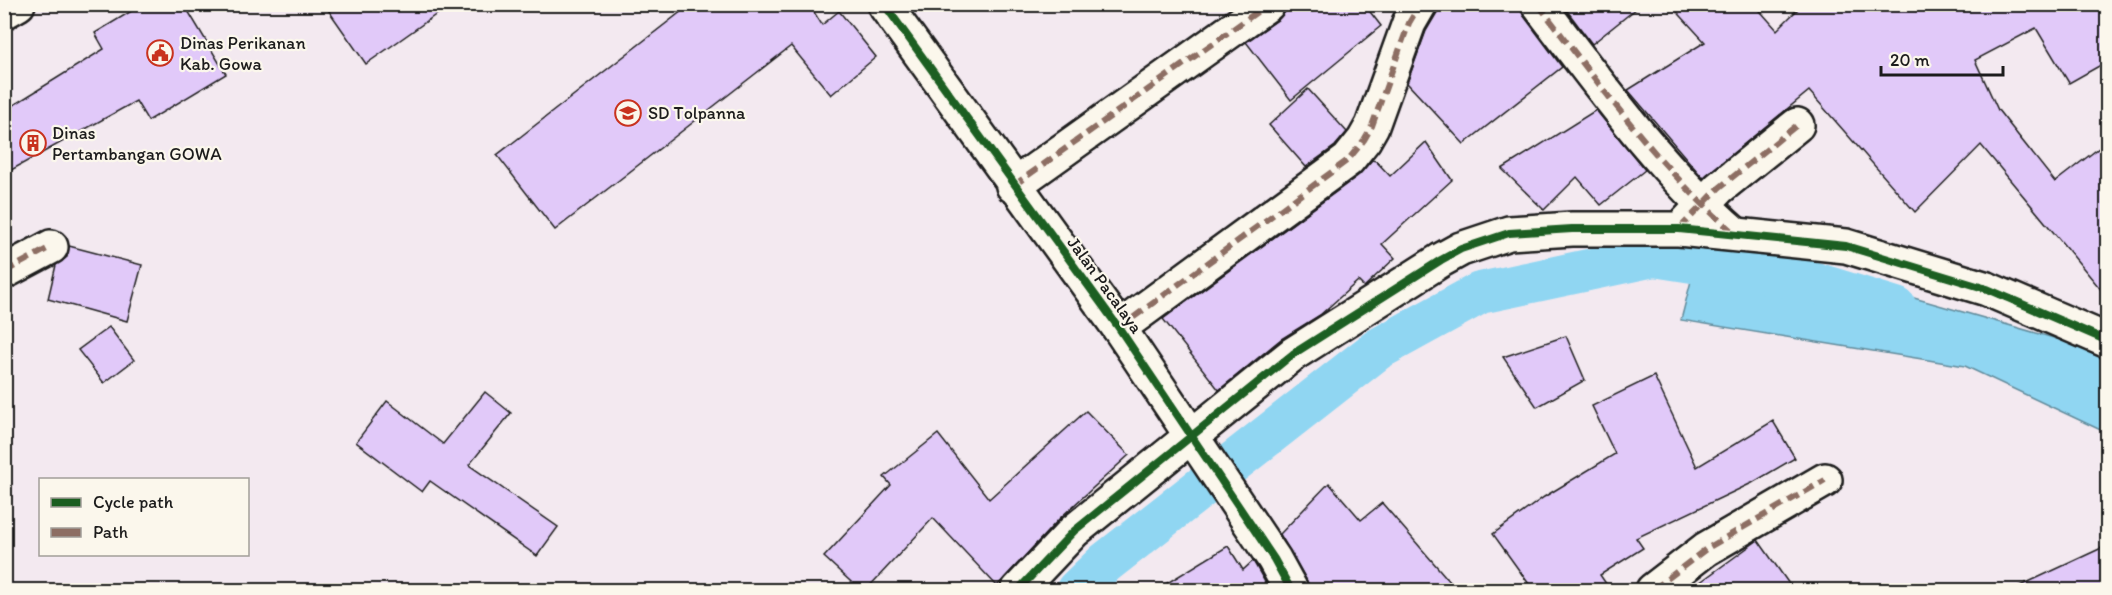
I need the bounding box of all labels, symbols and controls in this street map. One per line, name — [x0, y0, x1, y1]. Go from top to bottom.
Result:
place label: Dinas Perikanan Kab. Gowa — [180, 32, 306, 75]
public building icon: Dinas Perikanan Kab. Gowa — [145, 38, 175, 68]
scale bar — [1881, 39, 2002, 77]
text: 20 m — [1890, 49, 1930, 71]
school or university icon: SD Tolpanna — [613, 98, 643, 128]
place label: SD Tolpanna — [648, 102, 746, 124]
place label: Dinas Pertambangan GOWA — [52, 122, 222, 165]
building icon: Dinas Pertambangan GOWA — [18, 128, 48, 158]
street label: Jalan Pacalaya — [1062, 232, 1148, 338]
legend — [39, 478, 249, 556]
text: Cycle path — [93, 491, 174, 513]
text: Path — [93, 521, 128, 543]

